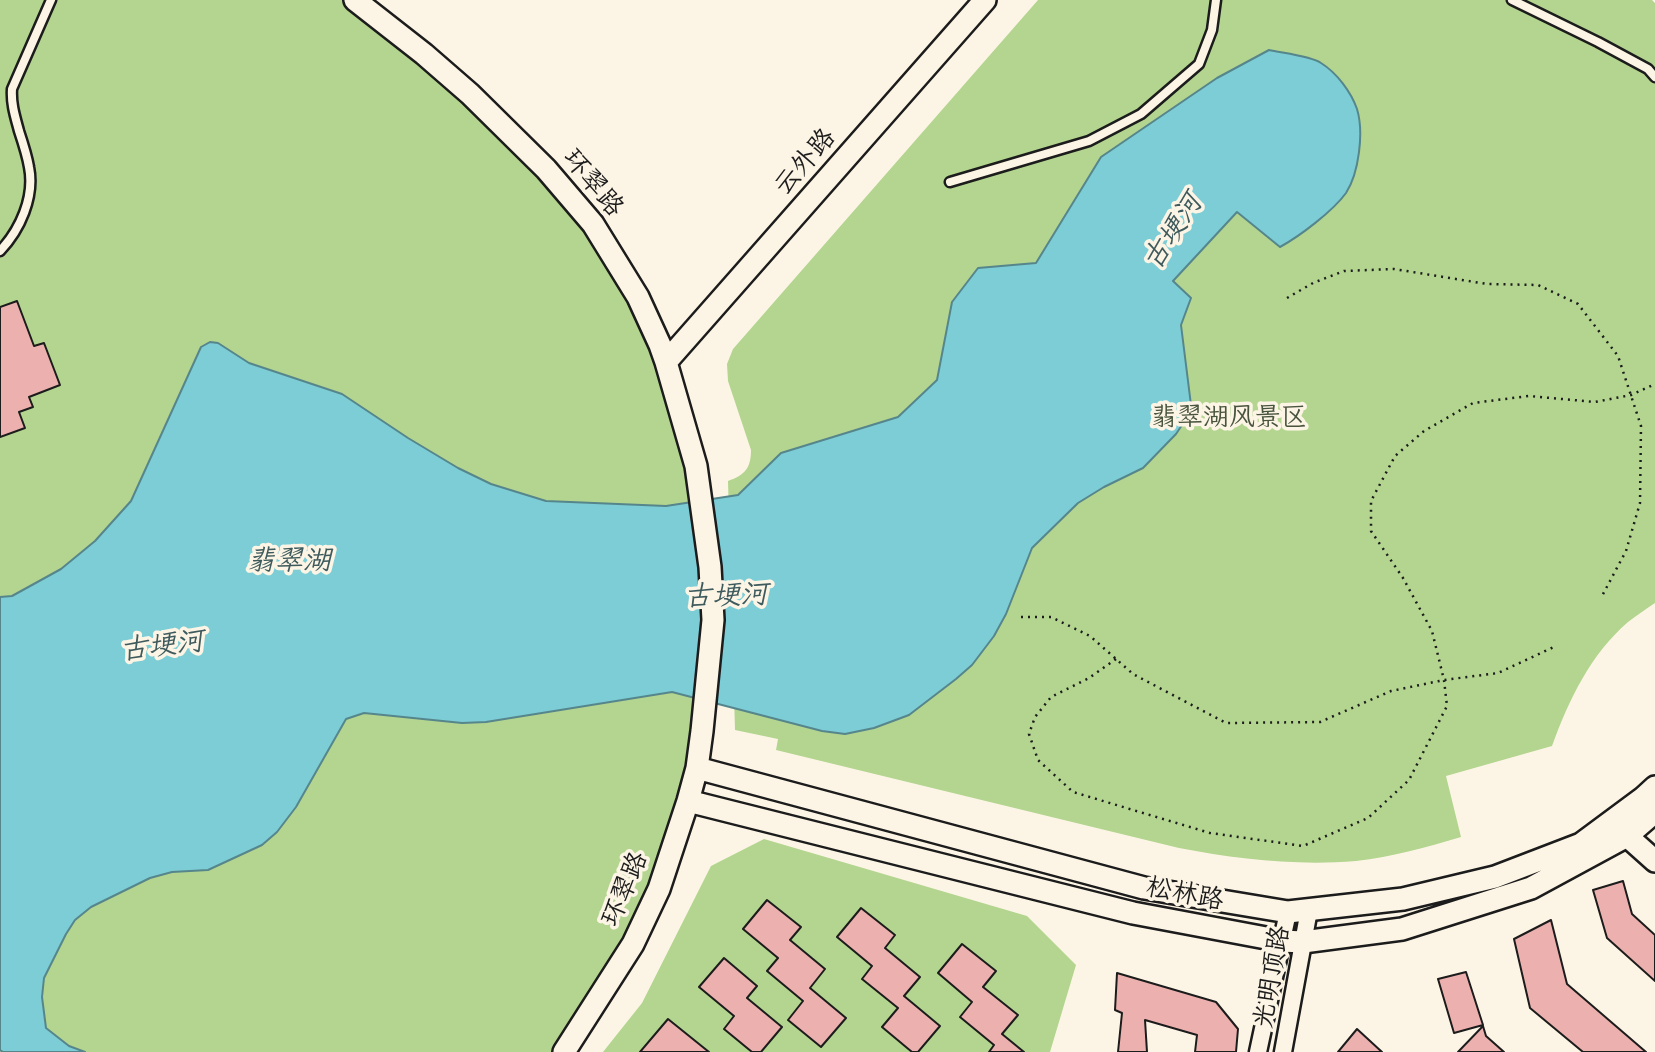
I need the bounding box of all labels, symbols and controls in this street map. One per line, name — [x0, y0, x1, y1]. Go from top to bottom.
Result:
street label: 云外路 — [768, 122, 842, 202]
street label: 环翠路 — [556, 143, 630, 223]
water label: 古埂河 — [1136, 188, 1210, 276]
park label: 翡翠湖风景区 — [1151, 402, 1307, 434]
water label: 翡翠湖 — [247, 544, 331, 578]
water label: 古埂河 — [683, 578, 769, 614]
water label: 古埂河 — [118, 624, 206, 668]
street label: 环翠路 — [595, 847, 655, 931]
street label: 松林路 — [1144, 871, 1226, 917]
street label: 光明顶路 — [1248, 923, 1296, 1031]

